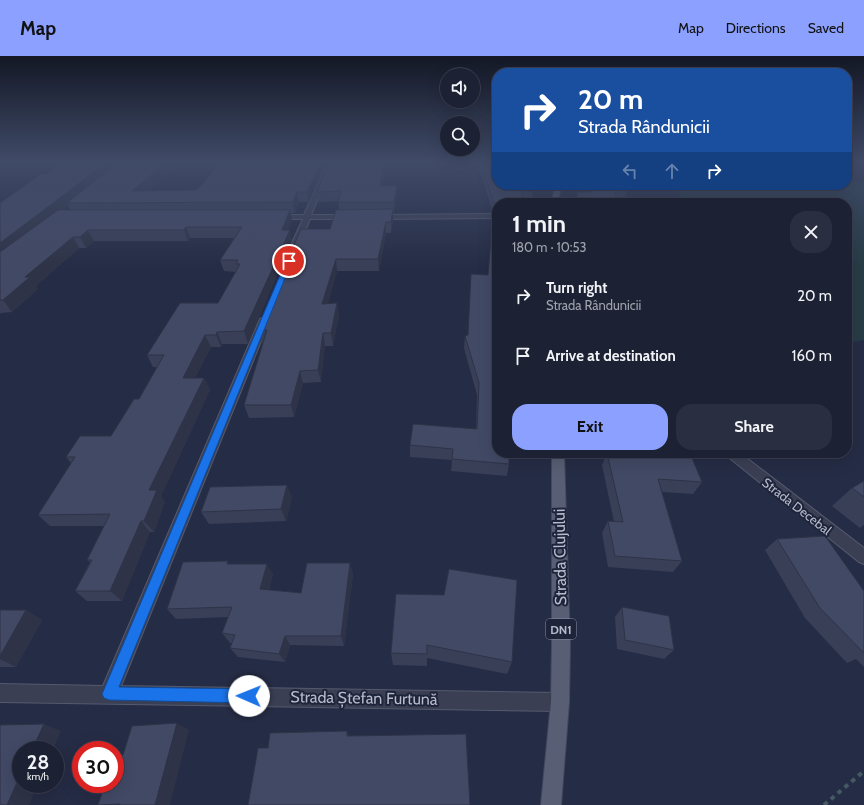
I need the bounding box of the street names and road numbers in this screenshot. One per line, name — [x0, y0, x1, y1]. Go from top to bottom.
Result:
street label: Strada Decebal — [759, 474, 835, 538]
street label: Strada Clujului — [550, 509, 570, 605]
road number: DN1 — [546, 619, 576, 639]
street label: Strada Ștefan Furtună — [290, 687, 438, 710]

